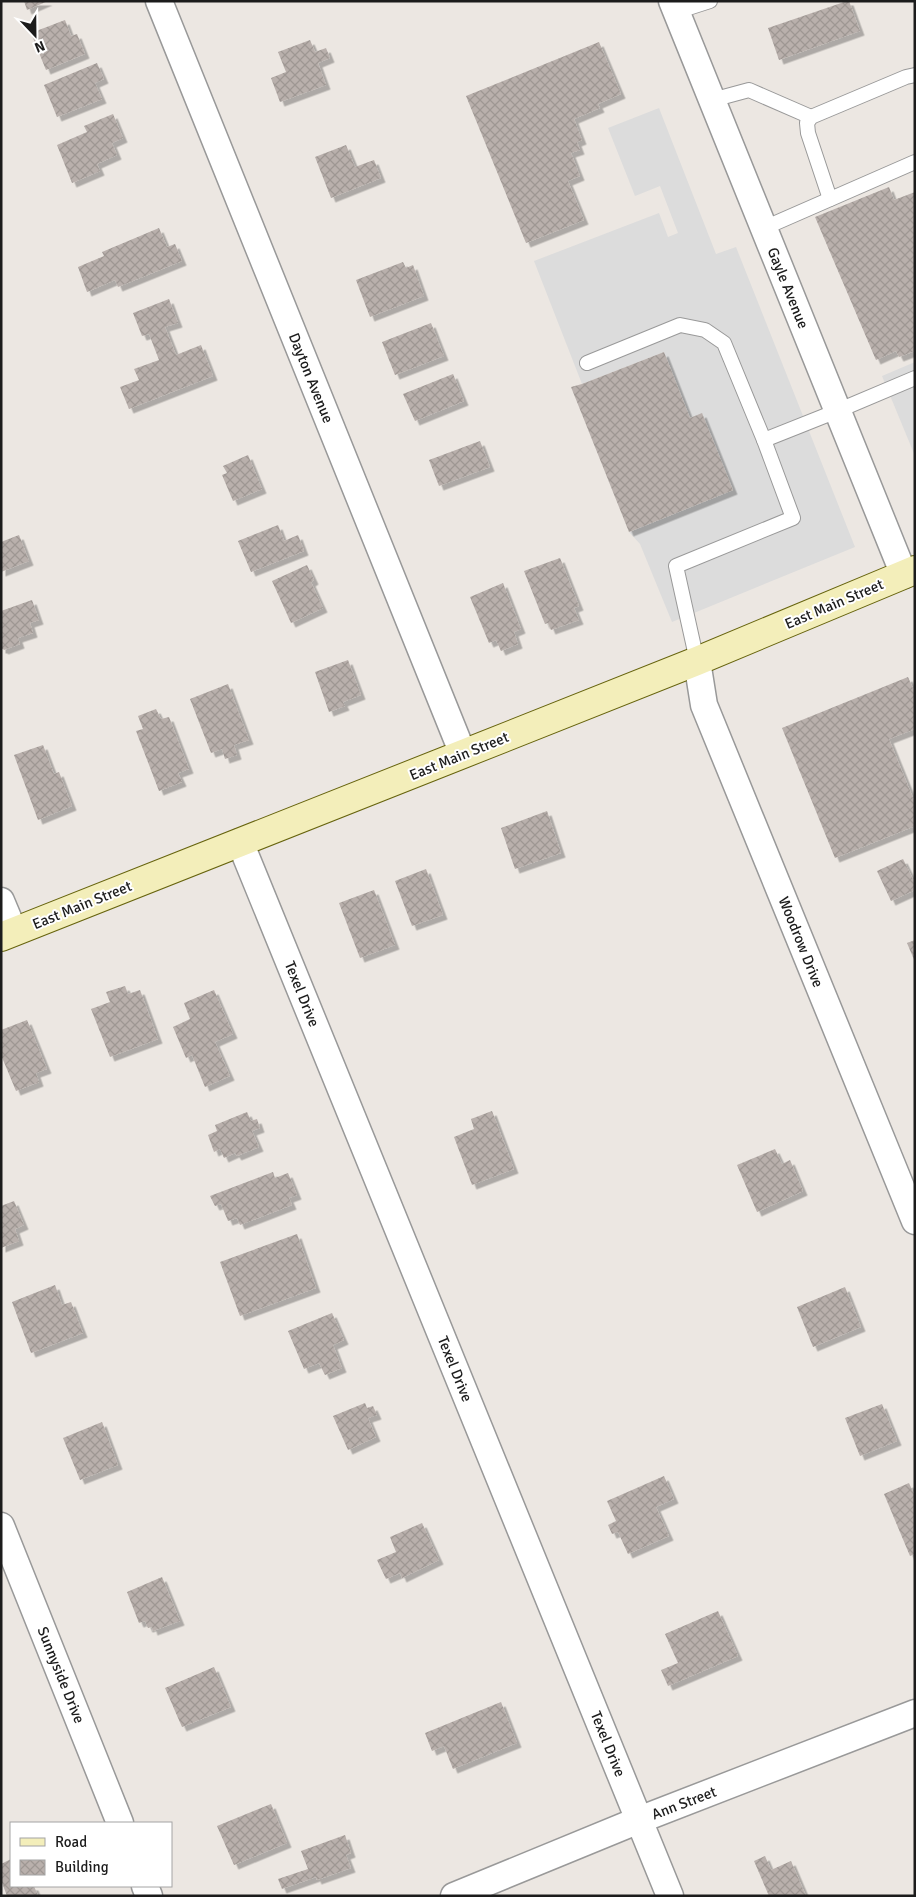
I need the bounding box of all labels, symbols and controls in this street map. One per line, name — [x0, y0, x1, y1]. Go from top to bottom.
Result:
north arrow — [10, 10, 60, 60]
text: N — [32, 37, 47, 56]
street label: Gayle Avenue — [764, 245, 812, 331]
street label: Dayton Avenue — [285, 330, 337, 426]
street label: East Main Street — [782, 575, 886, 633]
street label: East Main Street — [407, 728, 511, 784]
street label: East Main Street — [30, 877, 134, 933]
street label: Woodrow Drive — [775, 894, 827, 990]
street label: Texel Drive — [281, 959, 323, 1029]
street label: Texel Drive — [434, 1334, 476, 1404]
street label: Sunnyside Drive — [33, 1624, 89, 1726]
street label: Texel Drive — [587, 1709, 629, 1779]
street label: Ann Street — [649, 1782, 719, 1824]
legend — [10, 1822, 172, 1887]
text: Road — [55, 1833, 87, 1851]
text: Building — [55, 1858, 109, 1876]

